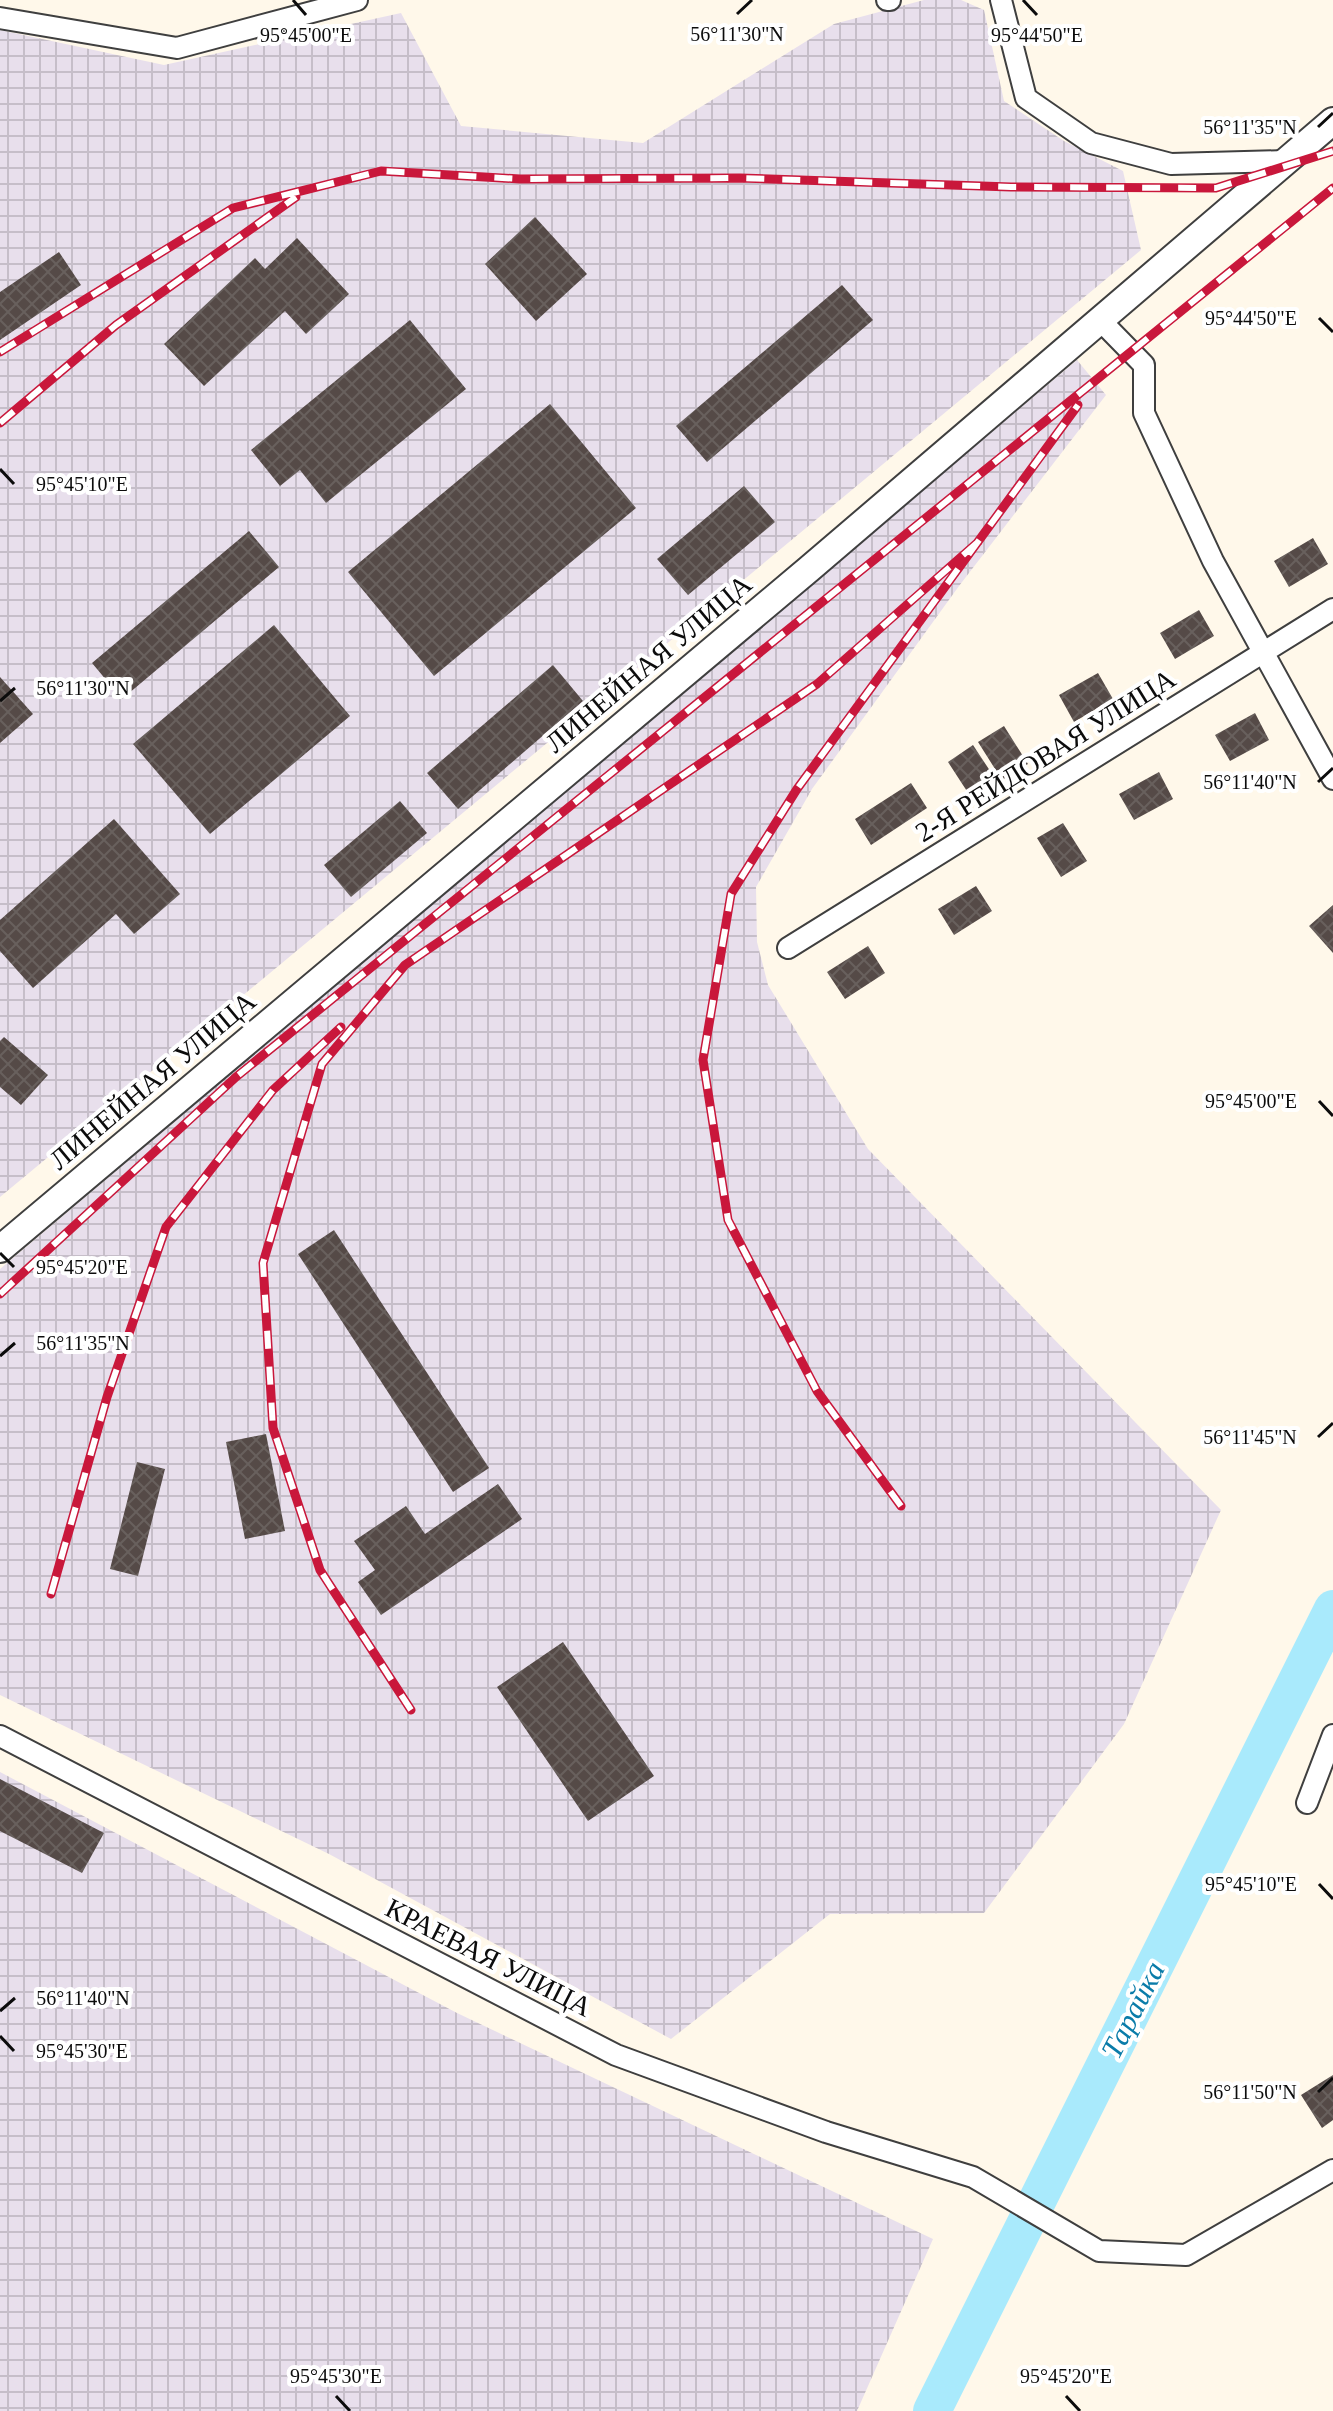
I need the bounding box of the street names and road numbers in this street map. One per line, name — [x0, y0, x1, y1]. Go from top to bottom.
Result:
street label: ЛИНЕЙНАЯ УЛИЦА — [539, 568, 758, 759]
street label: 2-Я РЕЙДОВАЯ УЛИЦА — [910, 662, 1181, 848]
street label: ЛИНЕЙНАЯ УЛИЦА — [43, 985, 262, 1176]
street label: КРАЕВАЯ УЛИЦА — [381, 1892, 598, 2023]

